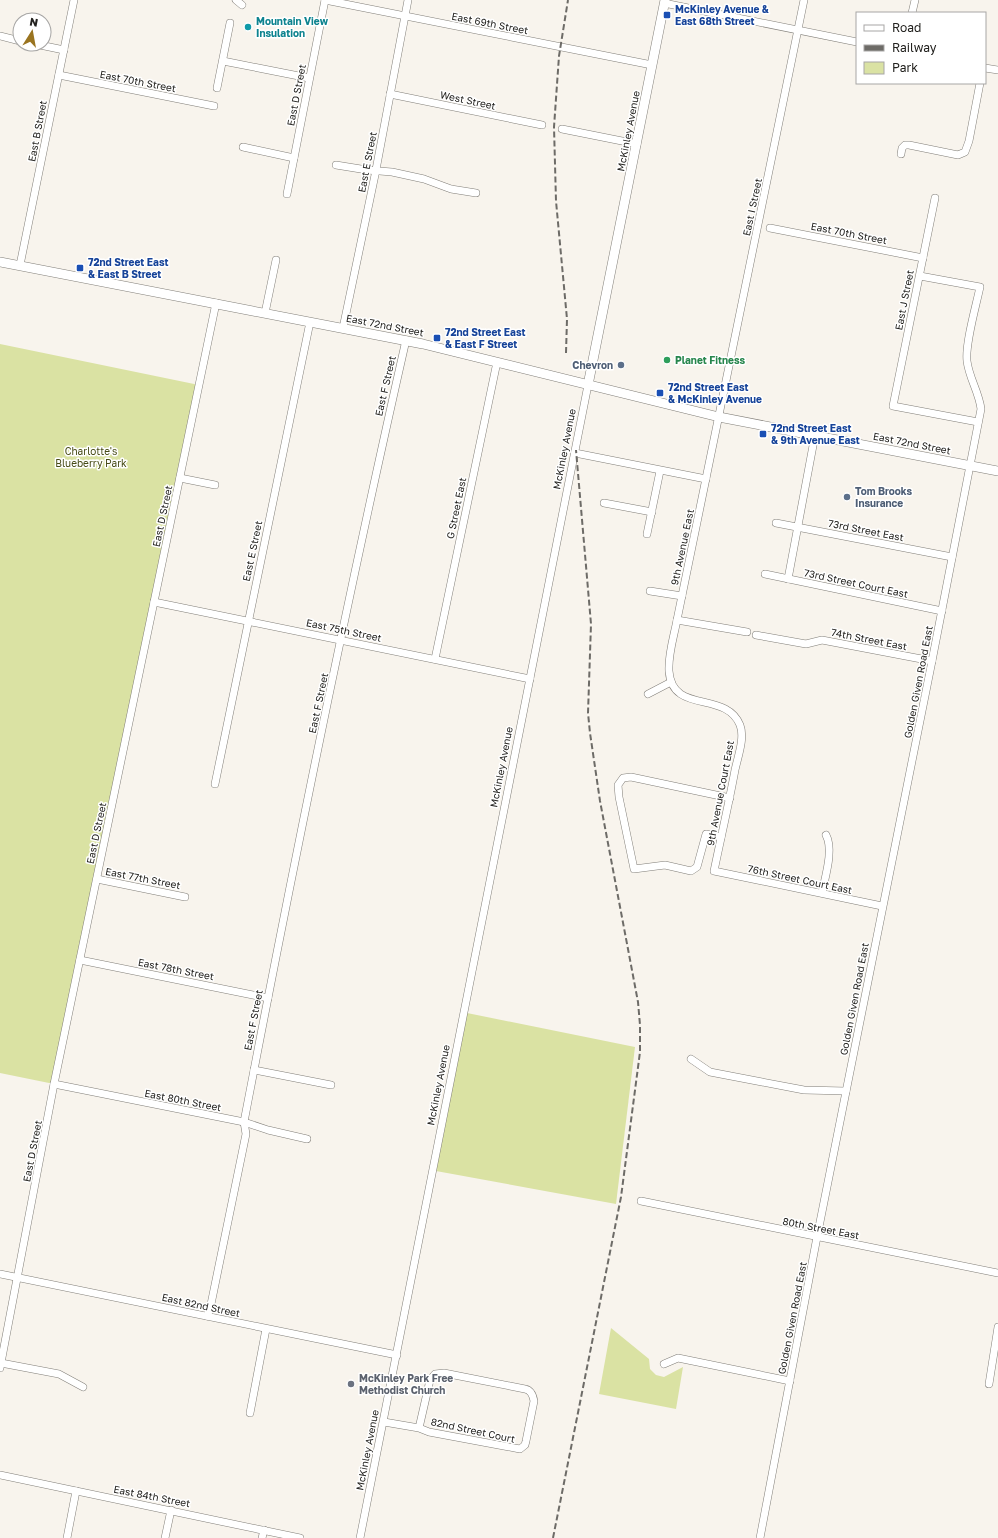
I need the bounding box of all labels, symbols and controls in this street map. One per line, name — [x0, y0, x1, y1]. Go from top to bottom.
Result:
place label: McKinley Avenue & East 68th Street — [675, 3, 770, 27]
street label: East 69th Street — [451, 10, 529, 36]
marker: McKinley Avenue & East 68th Street — [662, 10, 672, 20]
north arrow — [12, 12, 52, 52]
legend — [856, 12, 986, 84]
text: N — [29, 15, 39, 29]
place label: Mountain View Insulation — [256, 15, 329, 39]
text: Road — [892, 20, 921, 35]
marker: Mountain View Insulation — [243, 22, 253, 32]
text: Railway — [892, 40, 937, 55]
text: Park — [892, 60, 918, 75]
street label: East D Street — [284, 63, 308, 127]
street label: East 70th Street — [99, 68, 177, 94]
street label: West Street — [439, 88, 497, 112]
street label: McKinley Avenue — [614, 89, 642, 172]
street label: East B Street — [25, 99, 49, 163]
street label: East E Street — [355, 131, 379, 193]
street label: East I Street — [740, 177, 764, 237]
street label: East 70th Street — [810, 220, 888, 246]
place label: 72nd Street East & East B Street — [88, 256, 168, 280]
marker: 72nd Street East & East B Street — [75, 263, 85, 273]
street label: East J Street — [892, 269, 916, 331]
street label: East 72nd Street — [345, 312, 425, 338]
place label: 72nd Street East & East F Street — [445, 326, 525, 350]
marker: 72nd Street East & East F Street — [432, 333, 442, 343]
place label: Planet Fitness — [675, 354, 745, 366]
street label: East F Street — [372, 355, 398, 417]
marker: Planet Fitness — [662, 355, 672, 365]
place label: Chevron — [572, 359, 613, 371]
marker: Chevron — [616, 360, 626, 370]
place label: 72nd Street East & McKinley Avenue — [668, 381, 762, 405]
marker: 72nd Street East & McKinley Avenue — [655, 388, 665, 398]
street label: McKinley Avenue — [550, 407, 578, 490]
place label: 72nd Street East & 9th Avenue East — [771, 422, 860, 446]
marker: 72nd Street East & 9th Avenue East — [758, 429, 768, 439]
street label: East 72nd Street — [872, 430, 952, 456]
park label: Charlotte's Blueberry Park — [55, 445, 127, 469]
street label: G Street East — [444, 476, 468, 540]
street label: East D Street — [150, 484, 174, 548]
place label: Tom Brooks Insurance — [855, 485, 912, 509]
marker: Tom Brooks Insurance — [842, 492, 852, 502]
street label: 9th Avenue East — [668, 508, 696, 586]
street label: 73rd Street East — [827, 517, 905, 543]
street label: East E Street — [240, 520, 264, 582]
street label: 73rd Street Court East — [803, 566, 909, 600]
street label: East 75th Street — [305, 616, 383, 644]
street label: Golden Given Road East — [901, 625, 935, 739]
street label: 74th Street East — [830, 626, 908, 652]
street label: East F Street — [306, 672, 330, 734]
street label: McKinley Avenue — [487, 725, 515, 808]
street label: 9th Avenue Court East — [704, 739, 736, 847]
street label: East D Street — [84, 801, 108, 865]
street label: 76th Street Court East — [747, 862, 853, 896]
street label: East 77th Street — [104, 865, 182, 891]
street label: Golden Given Road East — [837, 942, 871, 1056]
street label: East 78th Street — [137, 956, 215, 982]
street label: East F Street — [241, 989, 265, 1051]
street label: McKinley Avenue — [424, 1043, 452, 1126]
street label: East 80th Street — [144, 1087, 222, 1113]
street label: East D Street — [20, 1119, 44, 1183]
street label: 80th Street East — [782, 1215, 860, 1241]
street label: Golden Given Road East — [775, 1261, 809, 1375]
street label: East 82nd Street — [161, 1291, 241, 1319]
place label: McKinley Park Free Methodist Church — [359, 1372, 453, 1396]
marker: McKinley Park Free Methodist Church — [346, 1379, 356, 1389]
street label: McKinley Avenue — [353, 1408, 381, 1491]
street label: 82nd Street Court — [430, 1415, 516, 1445]
street label: East 84th Street — [113, 1483, 191, 1509]

